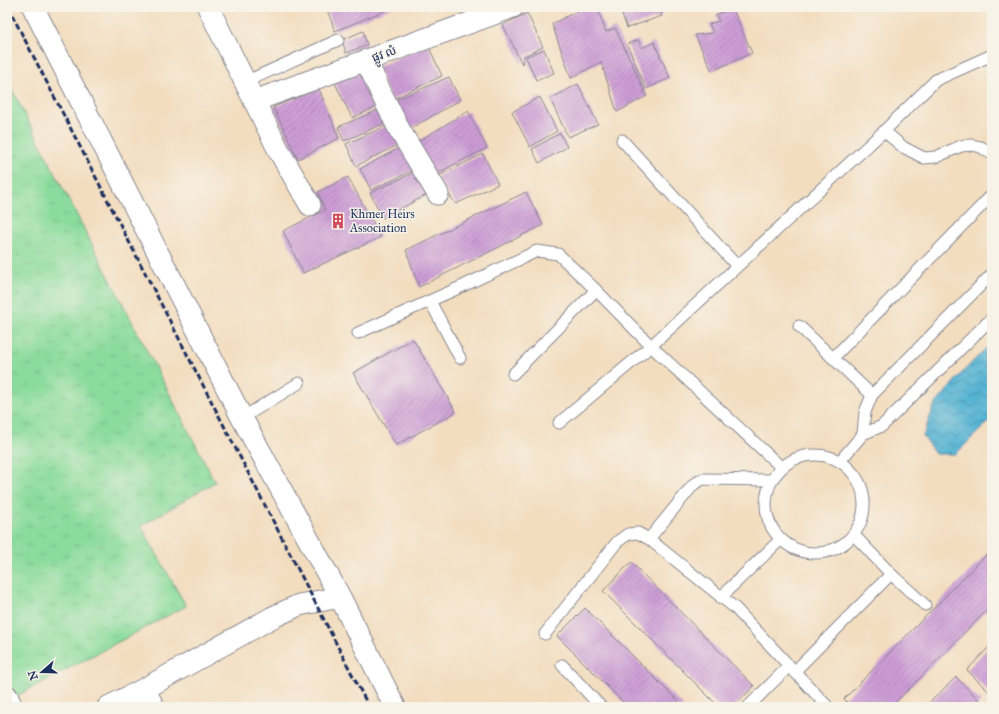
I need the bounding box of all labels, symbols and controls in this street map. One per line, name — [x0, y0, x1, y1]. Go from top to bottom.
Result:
street label: ផ្លូវ លំ — [370, 43, 399, 68]
place label: Khmer Heirs Association — [349, 207, 415, 235]
building icon: Khmer Heirs Association — [329, 212, 347, 230]
north arrow — [22, 652, 62, 692]
text: N — [25, 668, 41, 682]

